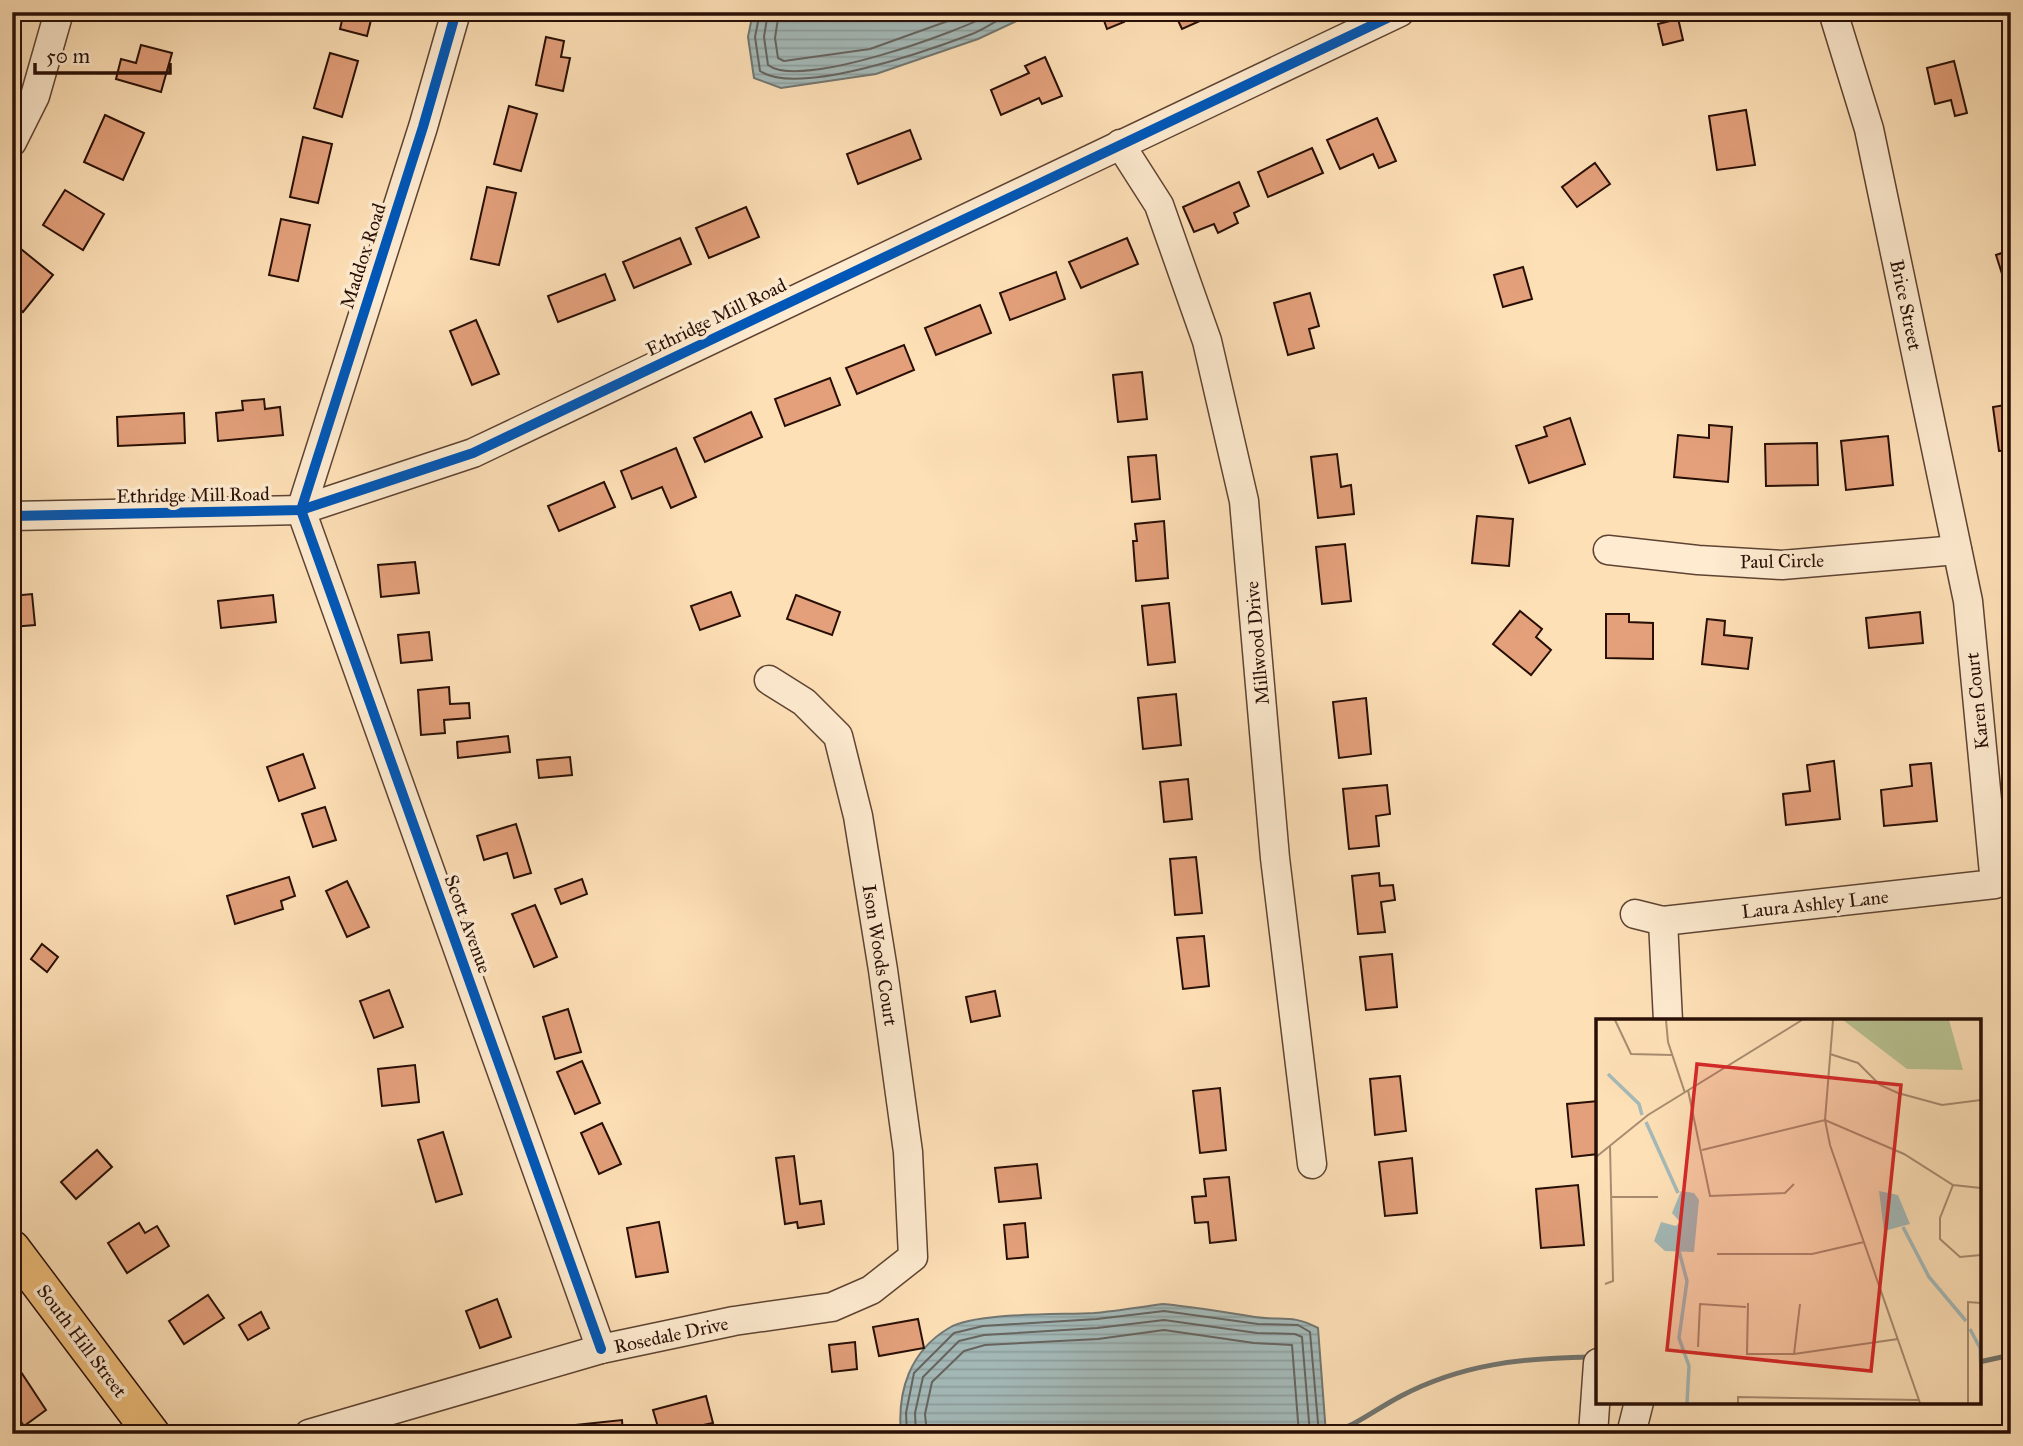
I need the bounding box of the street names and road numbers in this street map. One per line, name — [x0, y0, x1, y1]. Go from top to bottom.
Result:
street label: Maddox Road — [335, 200, 391, 312]
street label: Brice Street — [1885, 258, 1927, 353]
street label: Ethridge Mill Road — [642, 273, 791, 362]
street label: Ethridge Mill Road — [116, 482, 270, 509]
street label: Paul Circle — [1740, 549, 1824, 573]
street label: Millwood Drive — [1240, 580, 1274, 706]
street label: Karen Court — [1960, 651, 1994, 751]
street label: Scott Avenue — [440, 872, 496, 977]
street label: Ison Woods Court — [857, 883, 903, 1028]
street label: Laura Ashley Lane — [1740, 885, 1890, 923]
street label: South Hill Street — [32, 1280, 132, 1402]
street label: Rosedale Drive — [612, 1312, 730, 1358]

